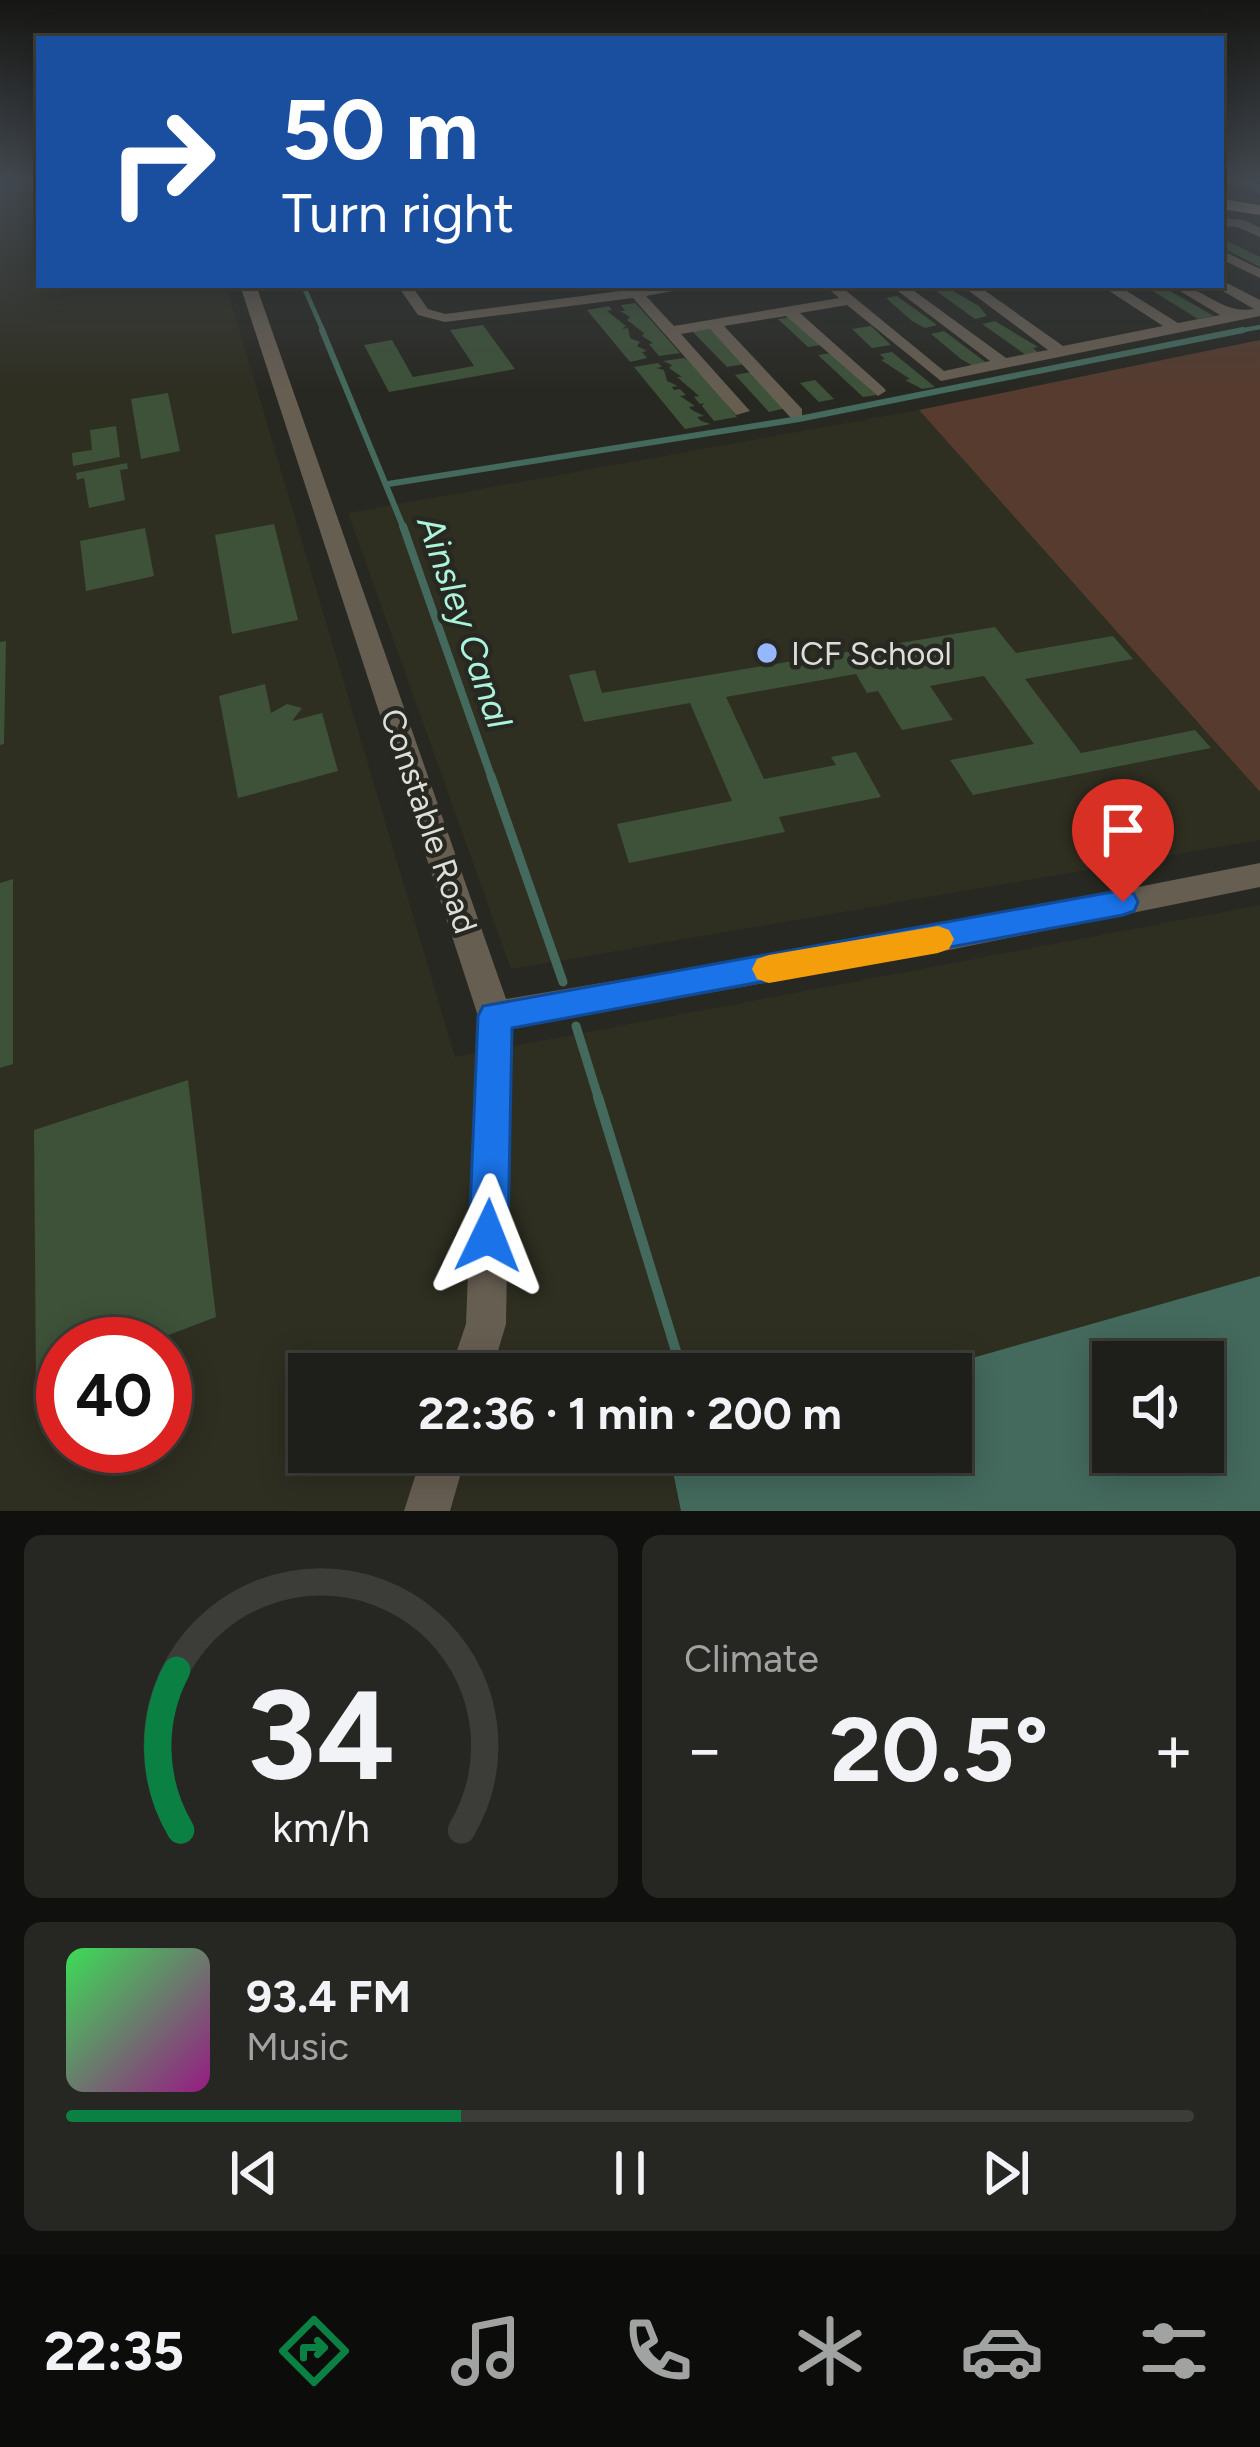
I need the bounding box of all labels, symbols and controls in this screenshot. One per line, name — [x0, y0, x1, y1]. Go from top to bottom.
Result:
text: 50 m — [282, 79, 478, 180]
icon: right — [84, 84, 240, 240]
text: Turn right — [282, 181, 514, 246]
water label: Ainsley Canal — [408, 508, 522, 735]
place label: ICF School — [791, 634, 952, 673]
marker: ICF School — [754, 640, 780, 666]
street label: Constable Road — [372, 704, 486, 938]
pin — [1072, 779, 1174, 902]
icon: arrive — [1090, 797, 1156, 863]
position arrow — [425, 1173, 551, 1299]
speed limit sign: 40 — [36, 1317, 192, 1473]
map controls — [1092, 1341, 1224, 1473]
button: sound — [1092, 1341, 1224, 1473]
text: 22:36 · 1 min · 200 m — [418, 1386, 842, 1440]
text: Climate — [684, 1635, 819, 1682]
text: 34 — [247, 1660, 395, 1810]
text: 20.5° — [829, 1695, 1049, 1804]
text: − — [684, 1709, 725, 1789]
text: + — [1153, 1709, 1194, 1789]
text: km/h — [272, 1800, 370, 1852]
text: 93.4 FM — [246, 1969, 411, 2023]
text: Music — [246, 2023, 349, 2070]
icon: previous — [221, 2140, 287, 2206]
icon: pause — [597, 2140, 663, 2206]
icon: next — [973, 2140, 1039, 2206]
icon: directions — [272, 2309, 356, 2393]
icon: music — [444, 2309, 528, 2393]
icon: phone — [616, 2309, 700, 2393]
icon: climate — [788, 2309, 872, 2393]
icon: car — [960, 2309, 1044, 2393]
icon: filters — [1132, 2309, 1216, 2393]
text: 22:35 — [44, 2319, 184, 2384]

